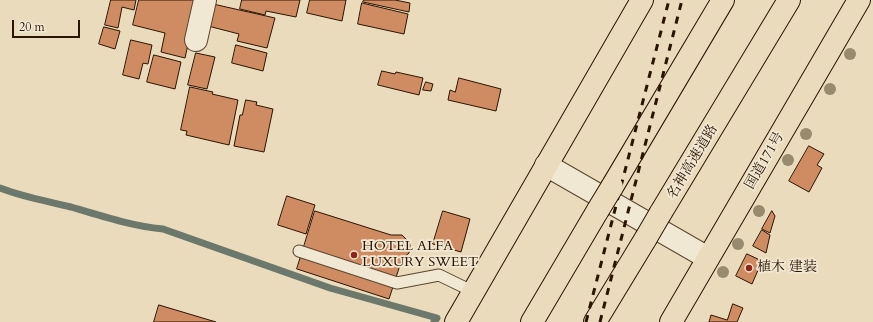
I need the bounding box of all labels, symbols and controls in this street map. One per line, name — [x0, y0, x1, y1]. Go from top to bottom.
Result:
scale bar — [14, 12, 82, 38]
text: 20 m — [19, 19, 45, 35]
street label: 名神高速道路 — [664, 122, 722, 202]
street label: 国道171号 — [742, 129, 788, 193]
place label: HOTEL ALFA LUXURY SWEET — [362, 239, 478, 272]
marker: HOTEL ALFA LUXURY SWEET — [349, 250, 359, 260]
place label: 植木 建装 — [757, 260, 817, 276]
marker: 植木 建装 — [744, 263, 754, 273]

